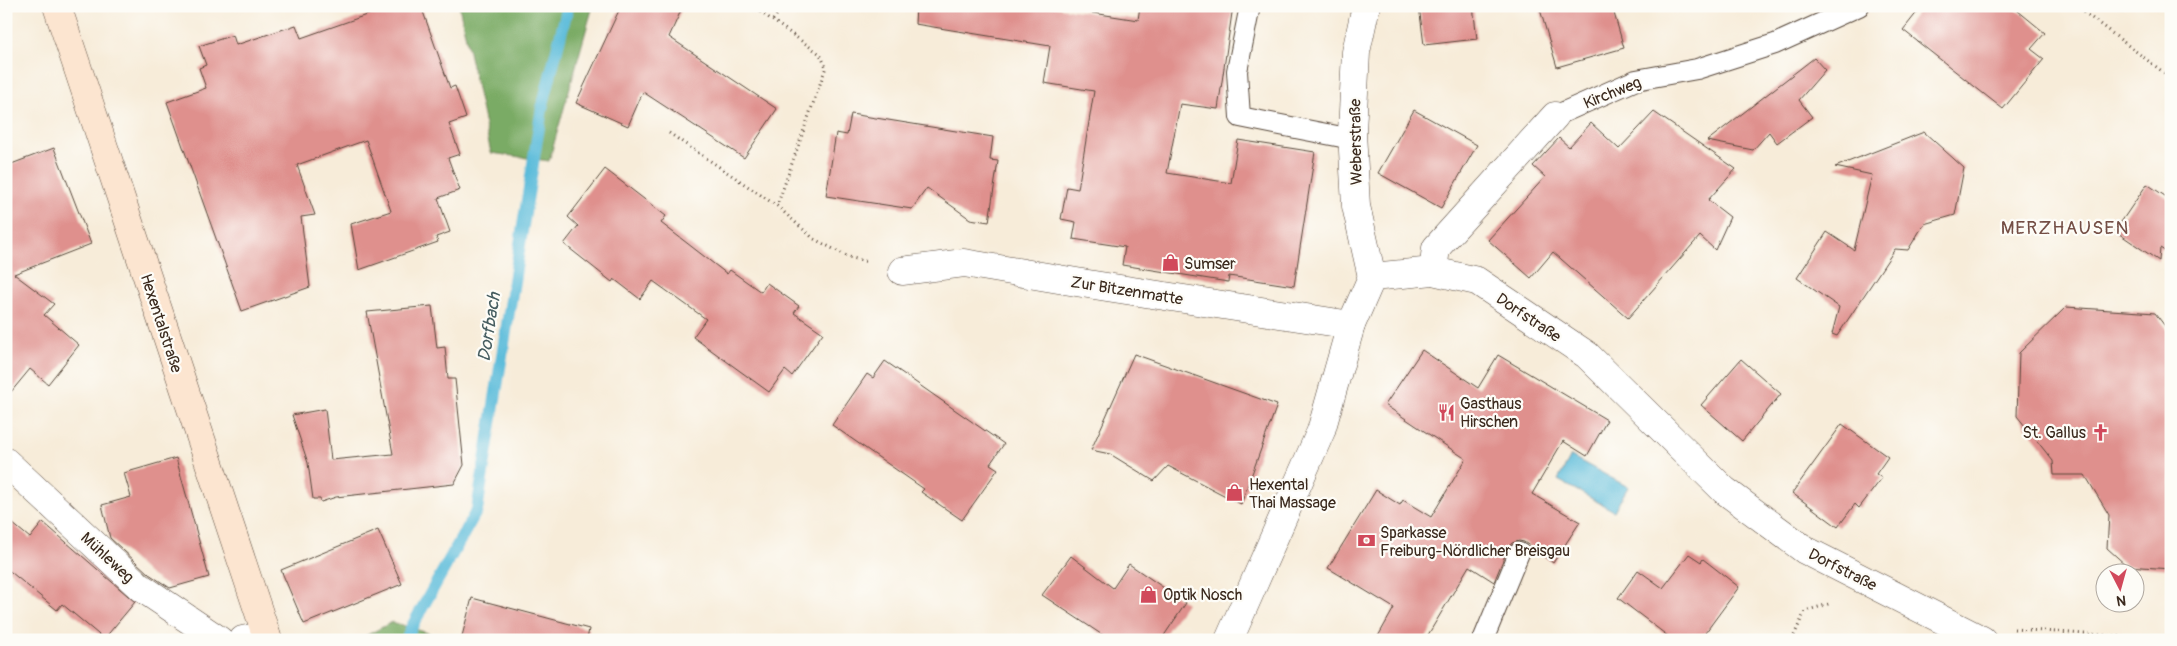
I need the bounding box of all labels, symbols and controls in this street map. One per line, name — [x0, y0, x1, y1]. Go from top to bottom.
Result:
street label: Kirchweg — [1581, 72, 1644, 114]
street label: Weberstraße — [1345, 99, 1367, 185]
district label: MERZHAUSEN — [2001, 216, 2129, 240]
shop icon: Sumser — [1160, 253, 1180, 273]
place label: Sumser — [1184, 254, 1236, 274]
street label: Hexentalstraße — [136, 271, 186, 375]
street label: Zur Bitzenmatte — [1069, 272, 1185, 310]
water label: Dorfbach — [473, 289, 507, 363]
street label: Dorfstraße — [1492, 289, 1565, 347]
place label: Gasthaus Hirschen — [1460, 394, 1521, 432]
restaurant icon: Gasthaus Hirschen — [1436, 402, 1456, 422]
church icon: St. Gallus — [2090, 422, 2110, 442]
place label: St. Gallus — [2022, 423, 2086, 443]
place label: Hexental Thai Massage — [1249, 475, 1336, 513]
shop icon: Hexental Thai Massage — [1225, 483, 1245, 503]
place label: Sparkasse Freiburg-Nördlicher Breisgau — [1380, 523, 1570, 561]
street label: Mühleweg — [76, 528, 138, 587]
bank icon: Sparkasse Freiburg-Nördlicher Breisgau — [1356, 531, 1376, 551]
street label: Dorfstraße — [1805, 544, 1880, 596]
north arrow — [2094, 564, 2144, 614]
shop icon: Optik Nosch — [1139, 584, 1159, 604]
place label: Optik Nosch — [1163, 585, 1242, 605]
text: N — [2116, 591, 2127, 609]

